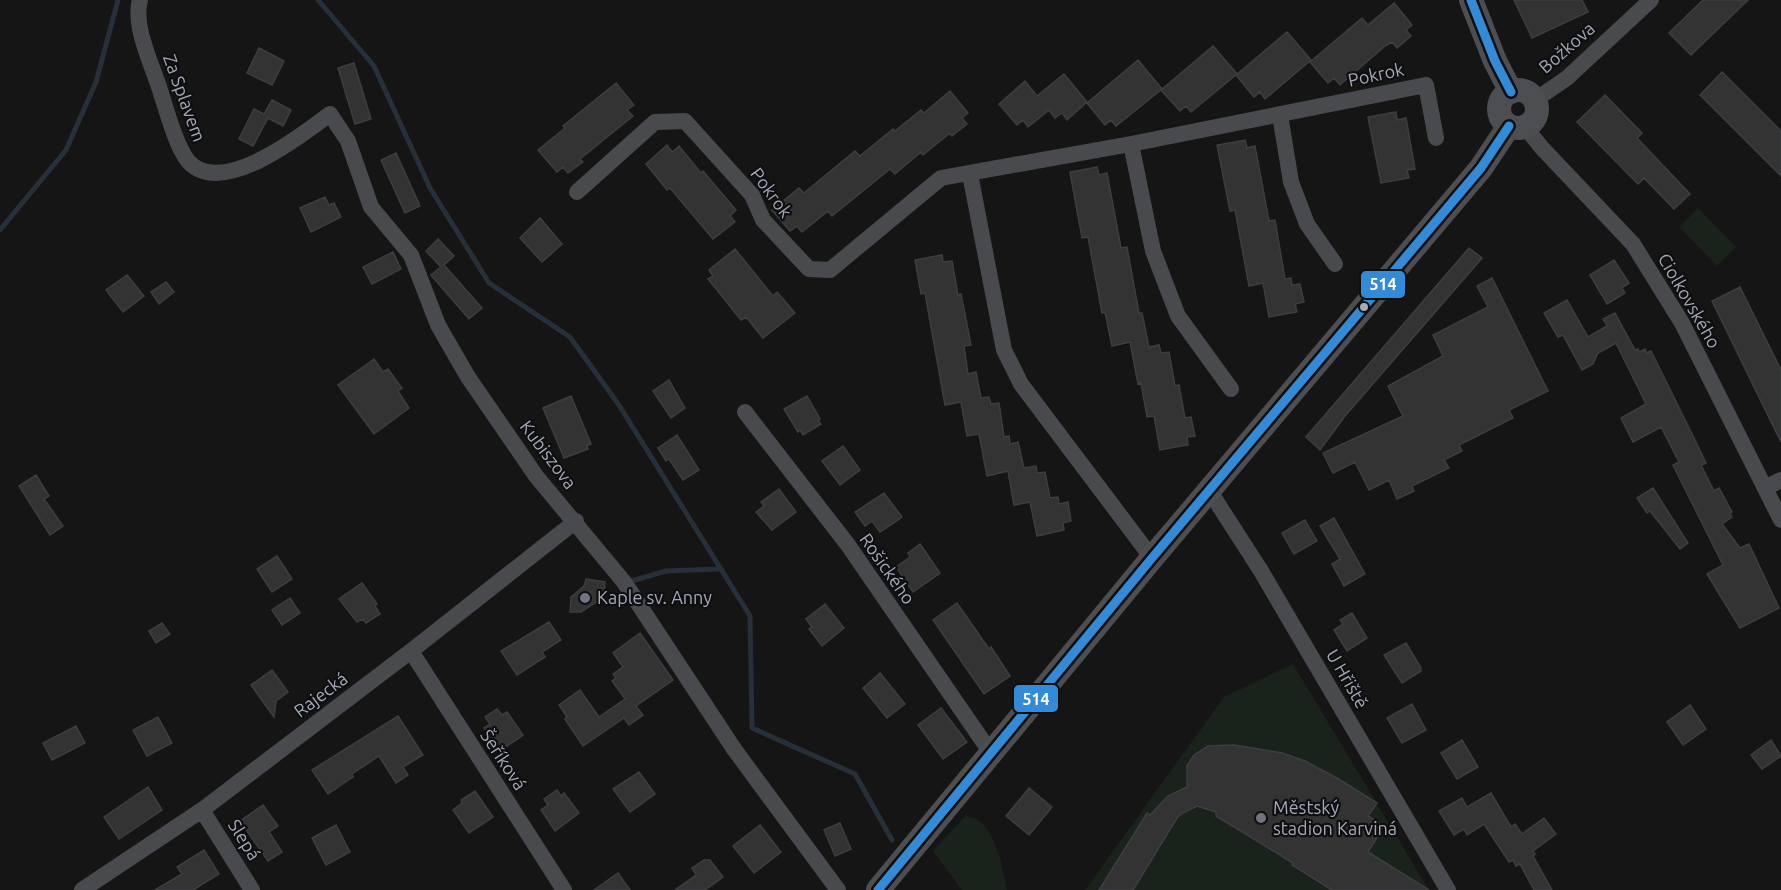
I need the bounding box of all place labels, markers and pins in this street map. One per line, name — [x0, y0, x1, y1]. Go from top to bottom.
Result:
unlabelled marker — [1358, 301, 1370, 313]
place label: Kaple sv. Anny — [597, 587, 712, 607]
marker: Kaple sv. Anny — [578, 591, 592, 605]
place label: Městský stadion Karviná — [1273, 797, 1397, 838]
marker: Městský stadion Karviná — [1254, 811, 1268, 825]

